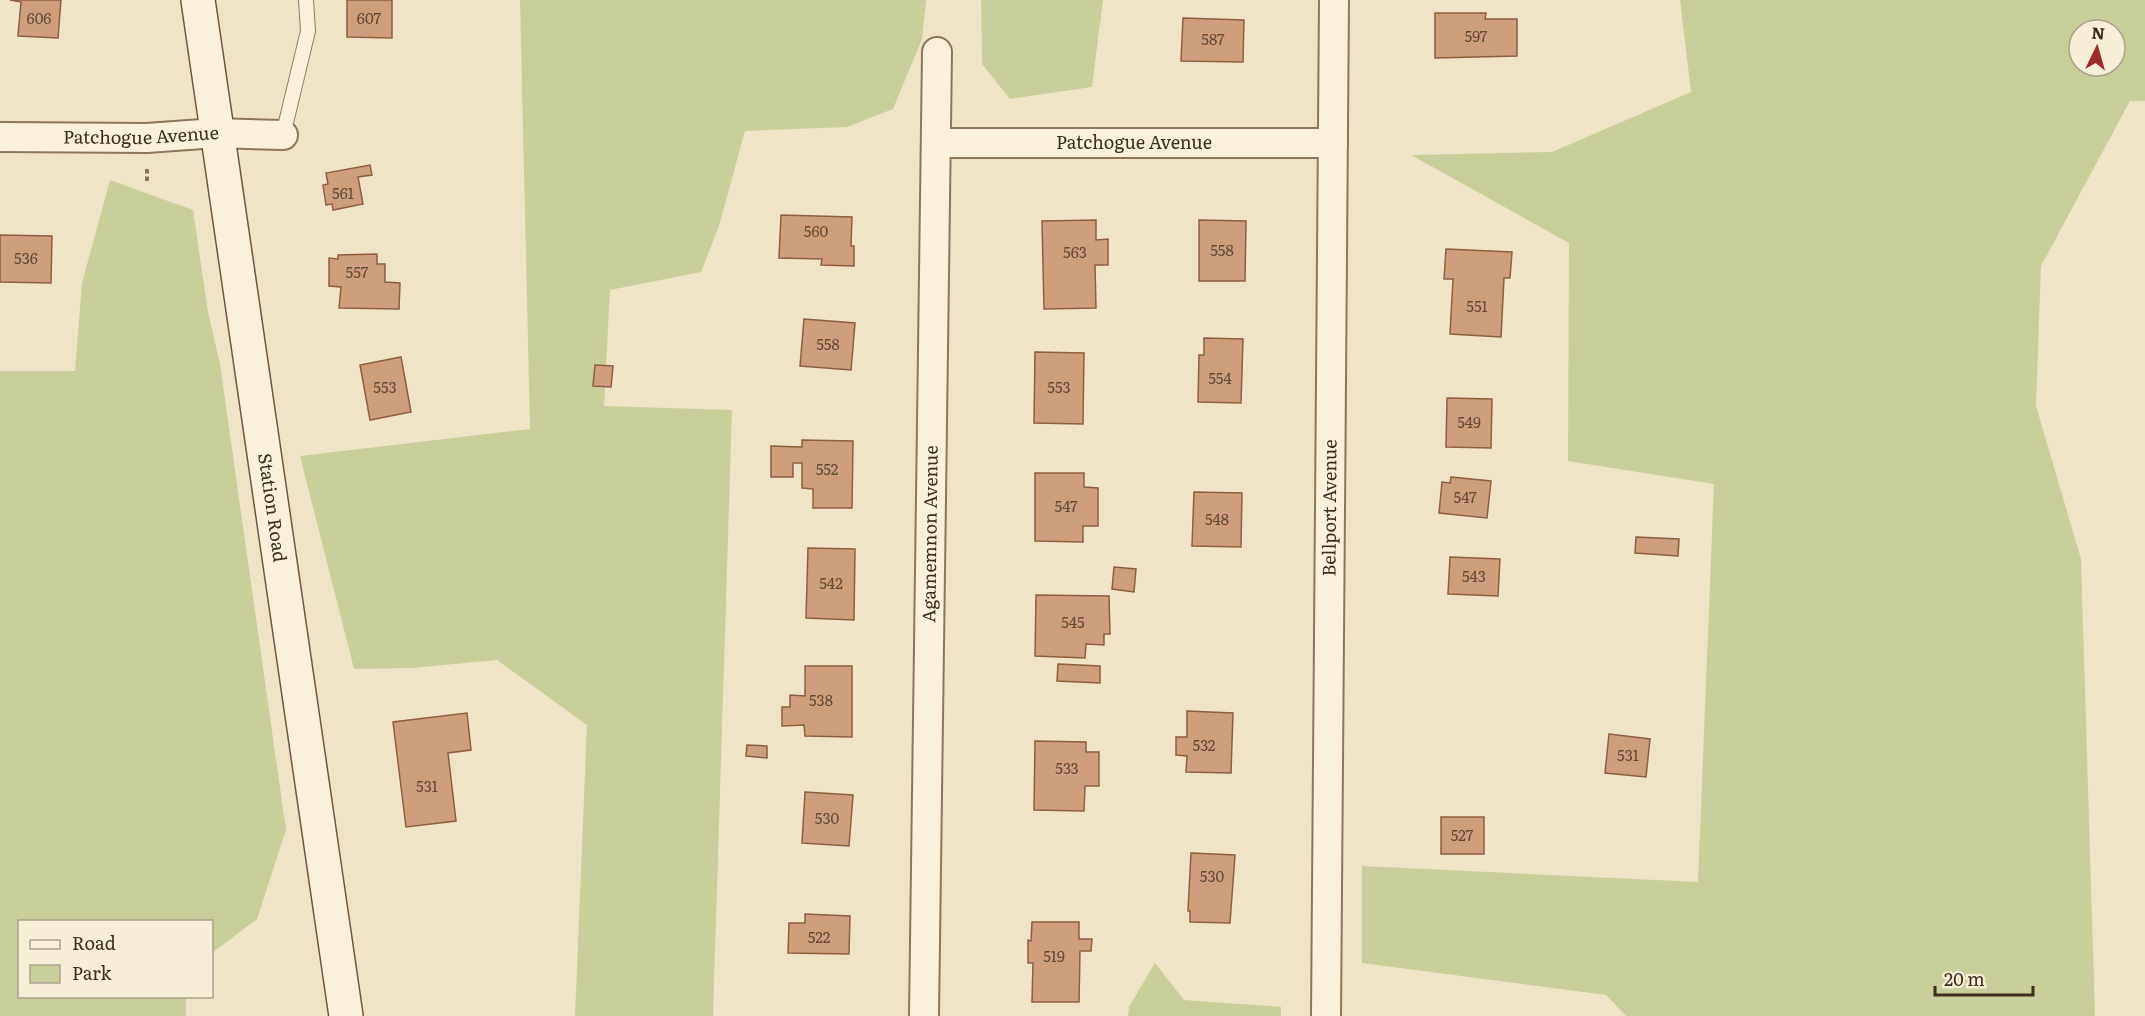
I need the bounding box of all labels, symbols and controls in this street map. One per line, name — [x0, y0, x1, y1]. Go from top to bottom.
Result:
house number: 606 — [27, 6, 51, 29]
house number: 607 — [357, 6, 382, 29]
north arrow — [2067, 18, 2127, 78]
text: N — [2091, 20, 2106, 45]
house number: 597 — [1465, 24, 1488, 47]
house number: 587 — [1201, 27, 1225, 50]
street label: Patchogue Avenue — [63, 118, 220, 150]
street label: Patchogue Avenue — [1056, 128, 1212, 155]
house number: 561 — [332, 181, 354, 204]
house number: 560 — [804, 219, 828, 242]
house number: 558 — [1210, 238, 1234, 261]
house number: 563 — [1063, 240, 1087, 263]
house number: 536 — [14, 246, 38, 269]
house number: 557 — [346, 260, 369, 283]
house number: 551 — [1466, 294, 1488, 317]
house number: 558 — [816, 332, 840, 355]
house number: 554 — [1208, 366, 1232, 389]
house number: 553 — [373, 375, 397, 398]
house number: 553 — [1047, 375, 1071, 398]
house number: 549 — [1457, 410, 1481, 433]
street label: Bellport Avenue — [1314, 439, 1343, 577]
street label: Agamemnon Avenue — [914, 445, 944, 623]
street label: Station Road — [252, 451, 295, 564]
house number: 552 — [816, 457, 839, 480]
house number: 547 — [1454, 485, 1477, 508]
house number: 547 — [1055, 494, 1078, 517]
house number: 548 — [1205, 507, 1229, 530]
house number: 543 — [1462, 564, 1486, 587]
house number: 542 — [819, 571, 843, 594]
house number: 545 — [1061, 610, 1085, 633]
house number: 538 — [809, 688, 833, 711]
house number: 532 — [1193, 733, 1216, 756]
house number: 531 — [1617, 743, 1639, 766]
house number: 533 — [1055, 756, 1079, 779]
house number: 531 — [416, 774, 438, 797]
house number: 530 — [815, 806, 840, 829]
house number: 527 — [1451, 823, 1474, 846]
house number: 530 — [1200, 864, 1225, 887]
legend — [18, 920, 213, 998]
house number: 522 — [808, 925, 831, 948]
text: Road — [72, 929, 116, 956]
house number: 519 — [1043, 944, 1065, 967]
text: Park — [72, 959, 113, 986]
scale bar — [1935, 959, 2032, 997]
text: 20 m — [1944, 965, 1985, 992]

